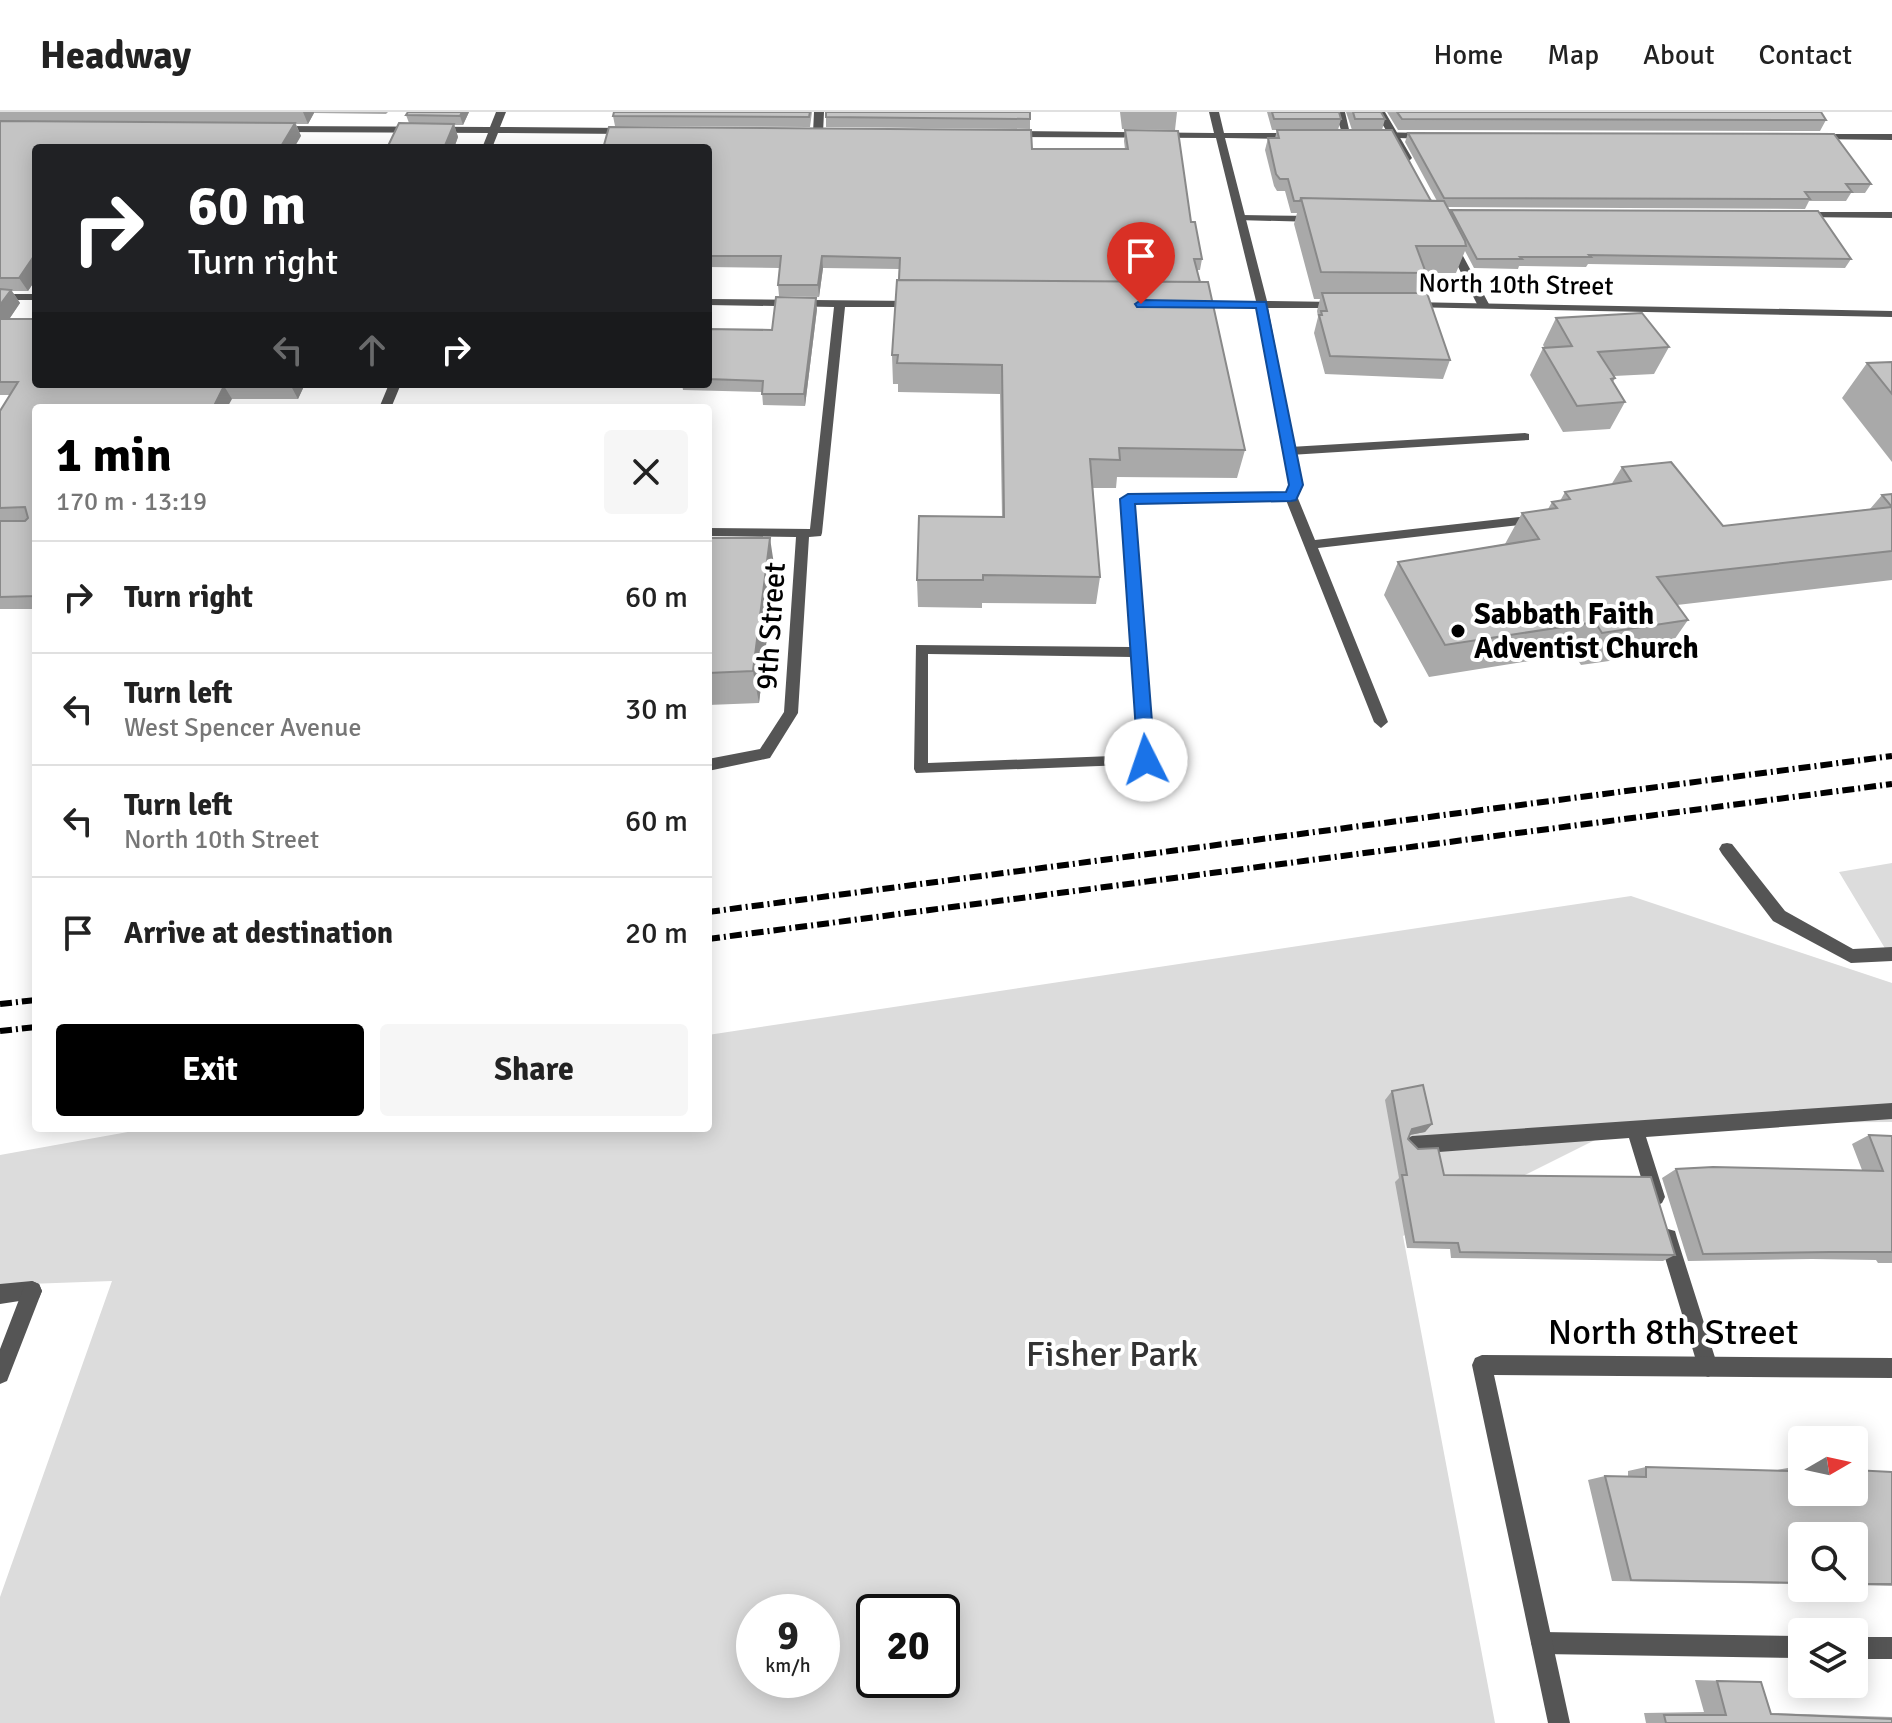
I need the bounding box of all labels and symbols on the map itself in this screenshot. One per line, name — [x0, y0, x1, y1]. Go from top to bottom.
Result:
pin — [1107, 222, 1175, 304]
street label: North 10th Street — [1418, 267, 1614, 303]
street label: 9th Street — [748, 561, 794, 691]
place label: Sabbath Faith Adventist Church — [1474, 596, 1699, 667]
marker: Sabbath Faith Adventist Church — [1449, 622, 1467, 640]
position arrow — [1104, 718, 1188, 802]
street label: North 8th Street — [1548, 1310, 1798, 1355]
park label: Fisher Park — [1026, 1332, 1198, 1377]
north arrow — [1788, 1426, 1868, 1506]
speed limit sign: 20 — [856, 1594, 960, 1698]

